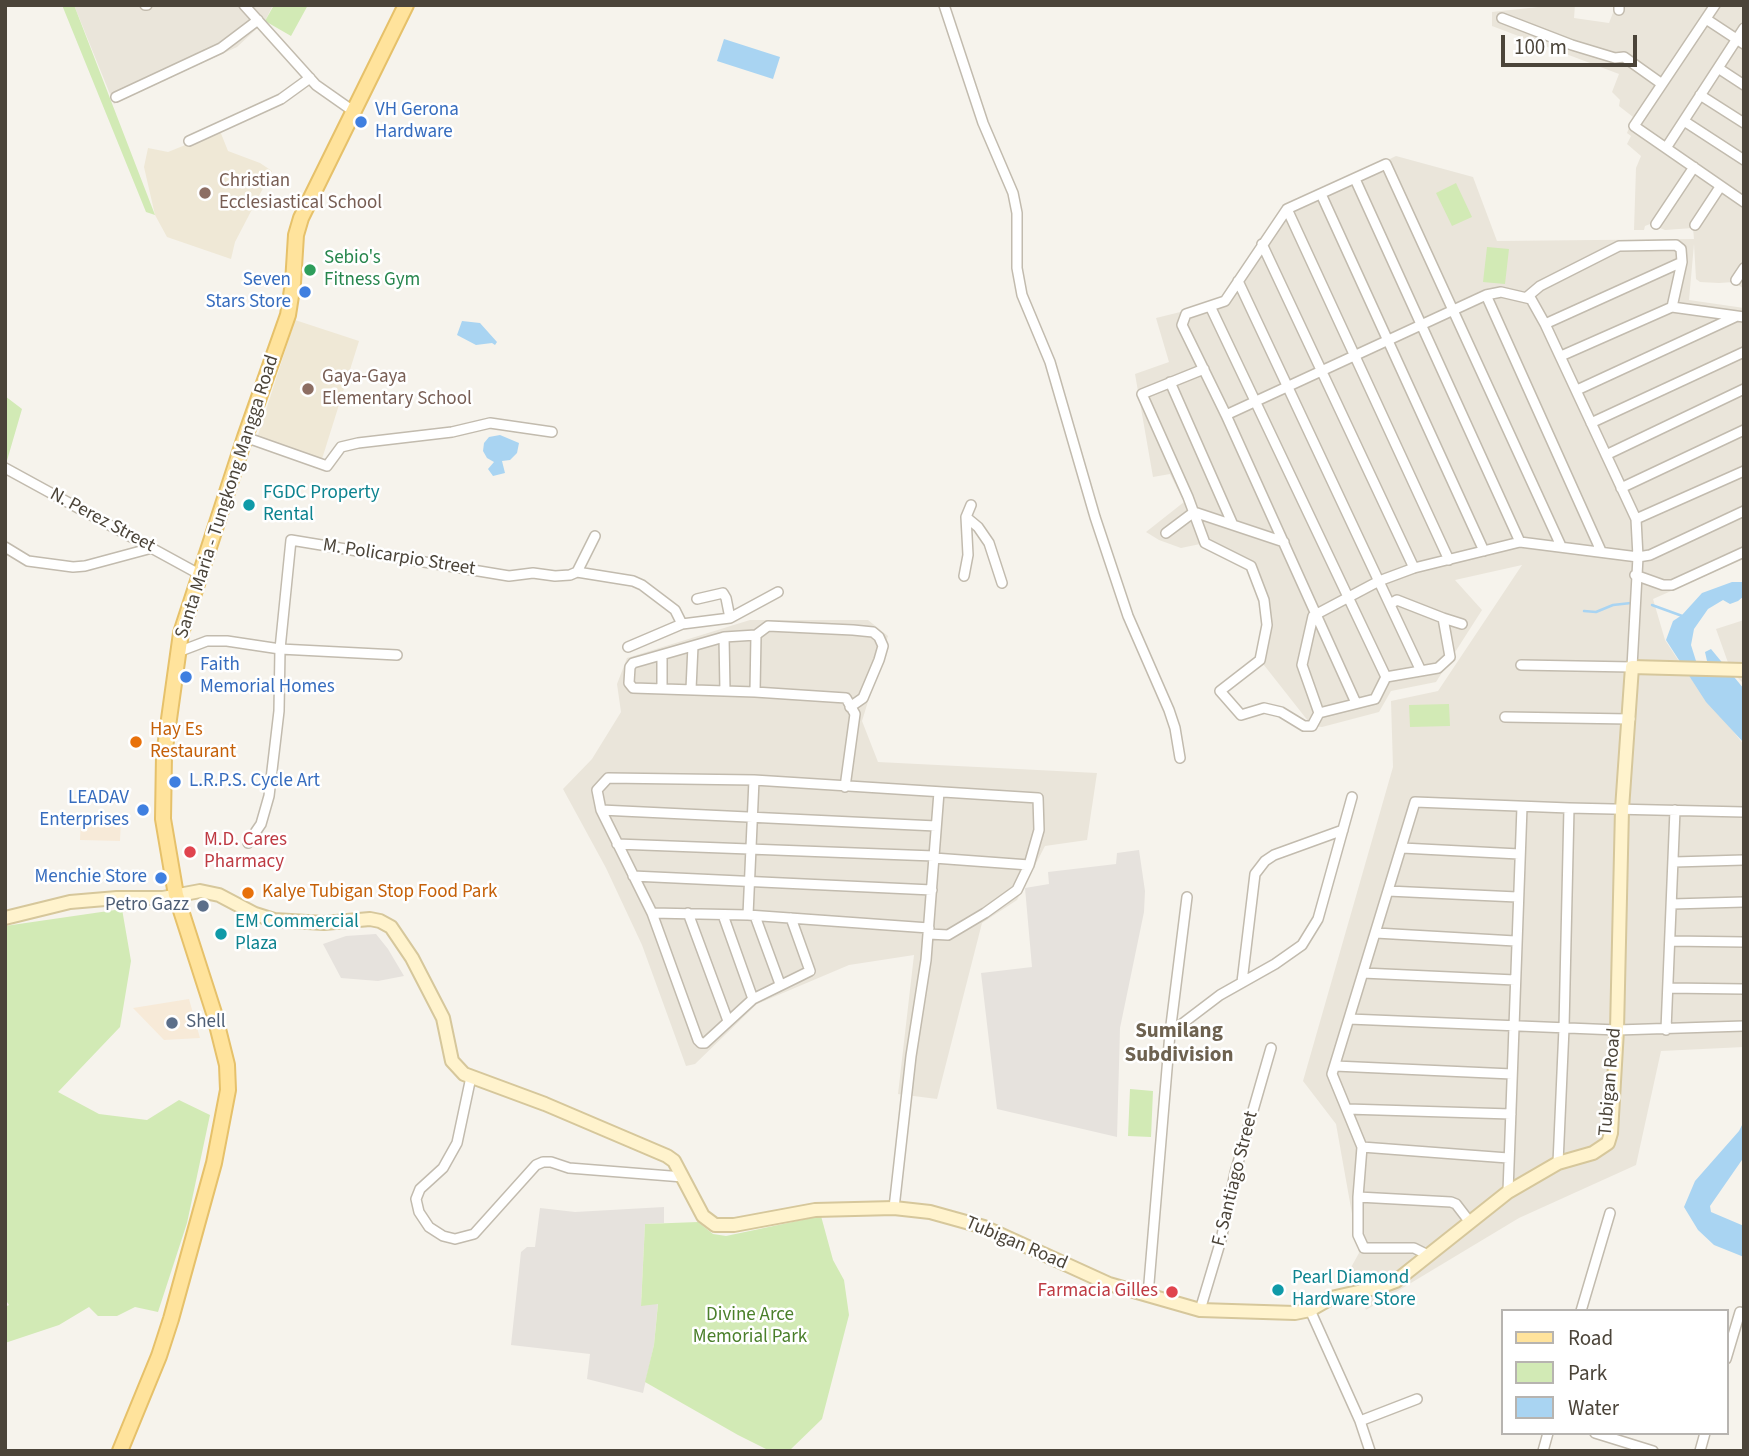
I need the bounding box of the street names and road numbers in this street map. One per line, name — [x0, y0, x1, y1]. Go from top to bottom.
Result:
street label: Santa Maria - Tungkong Mangga Road — [171, 352, 285, 642]
street label: N. Perez Street — [46, 484, 158, 558]
street label: M. Policarpio Street — [321, 535, 477, 581]
street label: Tubigan Road — [1595, 1027, 1627, 1137]
street label: F. Santiago Street — [1208, 1109, 1264, 1249]
street label: Tubigan Road — [962, 1212, 1070, 1276]

